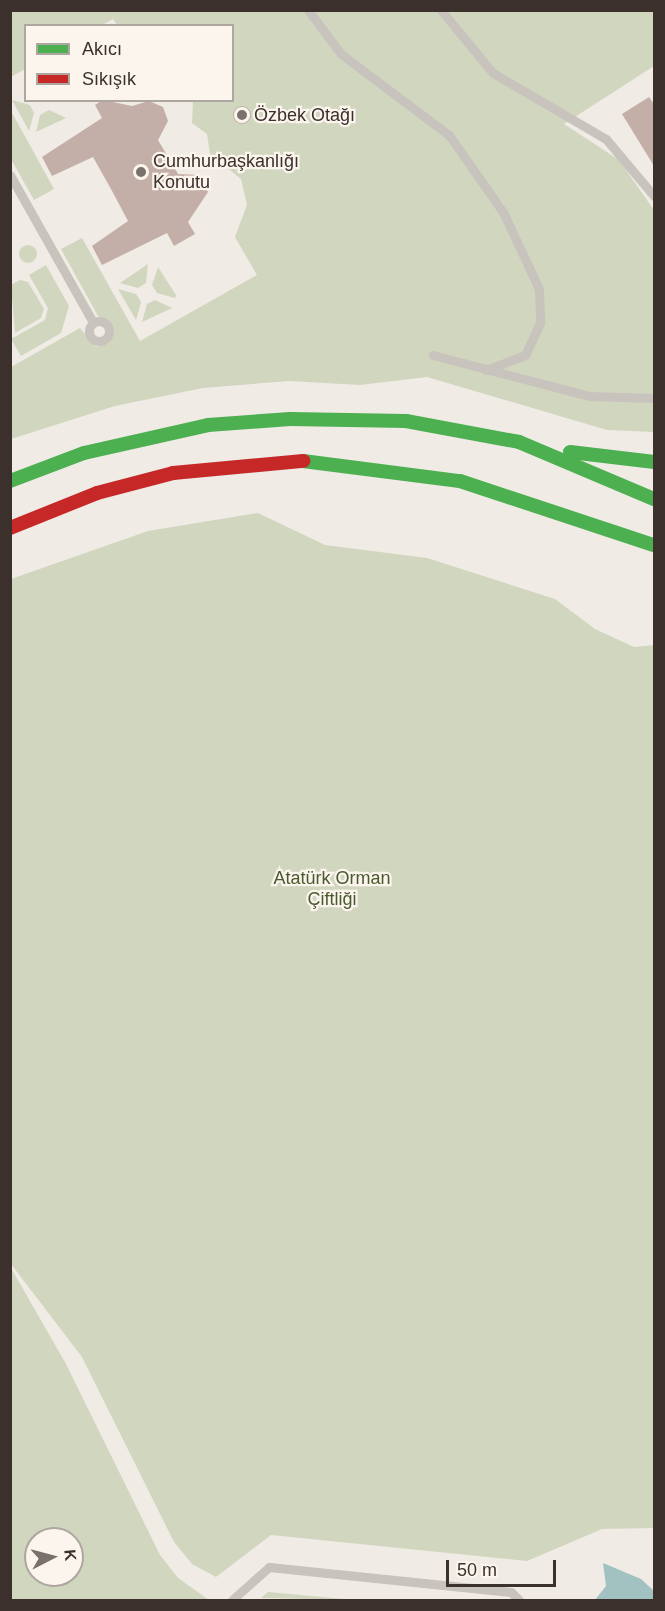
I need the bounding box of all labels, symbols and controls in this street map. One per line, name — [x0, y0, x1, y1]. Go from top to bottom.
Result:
legend — [24, 24, 234, 102]
text: Akıcı — [82, 39, 122, 59]
text: Sıkışık — [82, 69, 136, 89]
place label: Özbek Otağı — [254, 104, 355, 126]
marker: Özbek Otağı — [235, 108, 249, 122]
place label: Cumhurbaşkanlığı Konutu — [153, 151, 299, 194]
marker: Cumhurbaşkanlığı Konutu — [134, 165, 148, 179]
park label: Atatürk Orman Çiftliği — [273, 868, 391, 910]
north arrow — [24, 1527, 84, 1587]
scale bar — [449, 1548, 558, 1586]
text: K — [61, 1549, 79, 1562]
text: 50 m — [457, 1560, 497, 1580]

